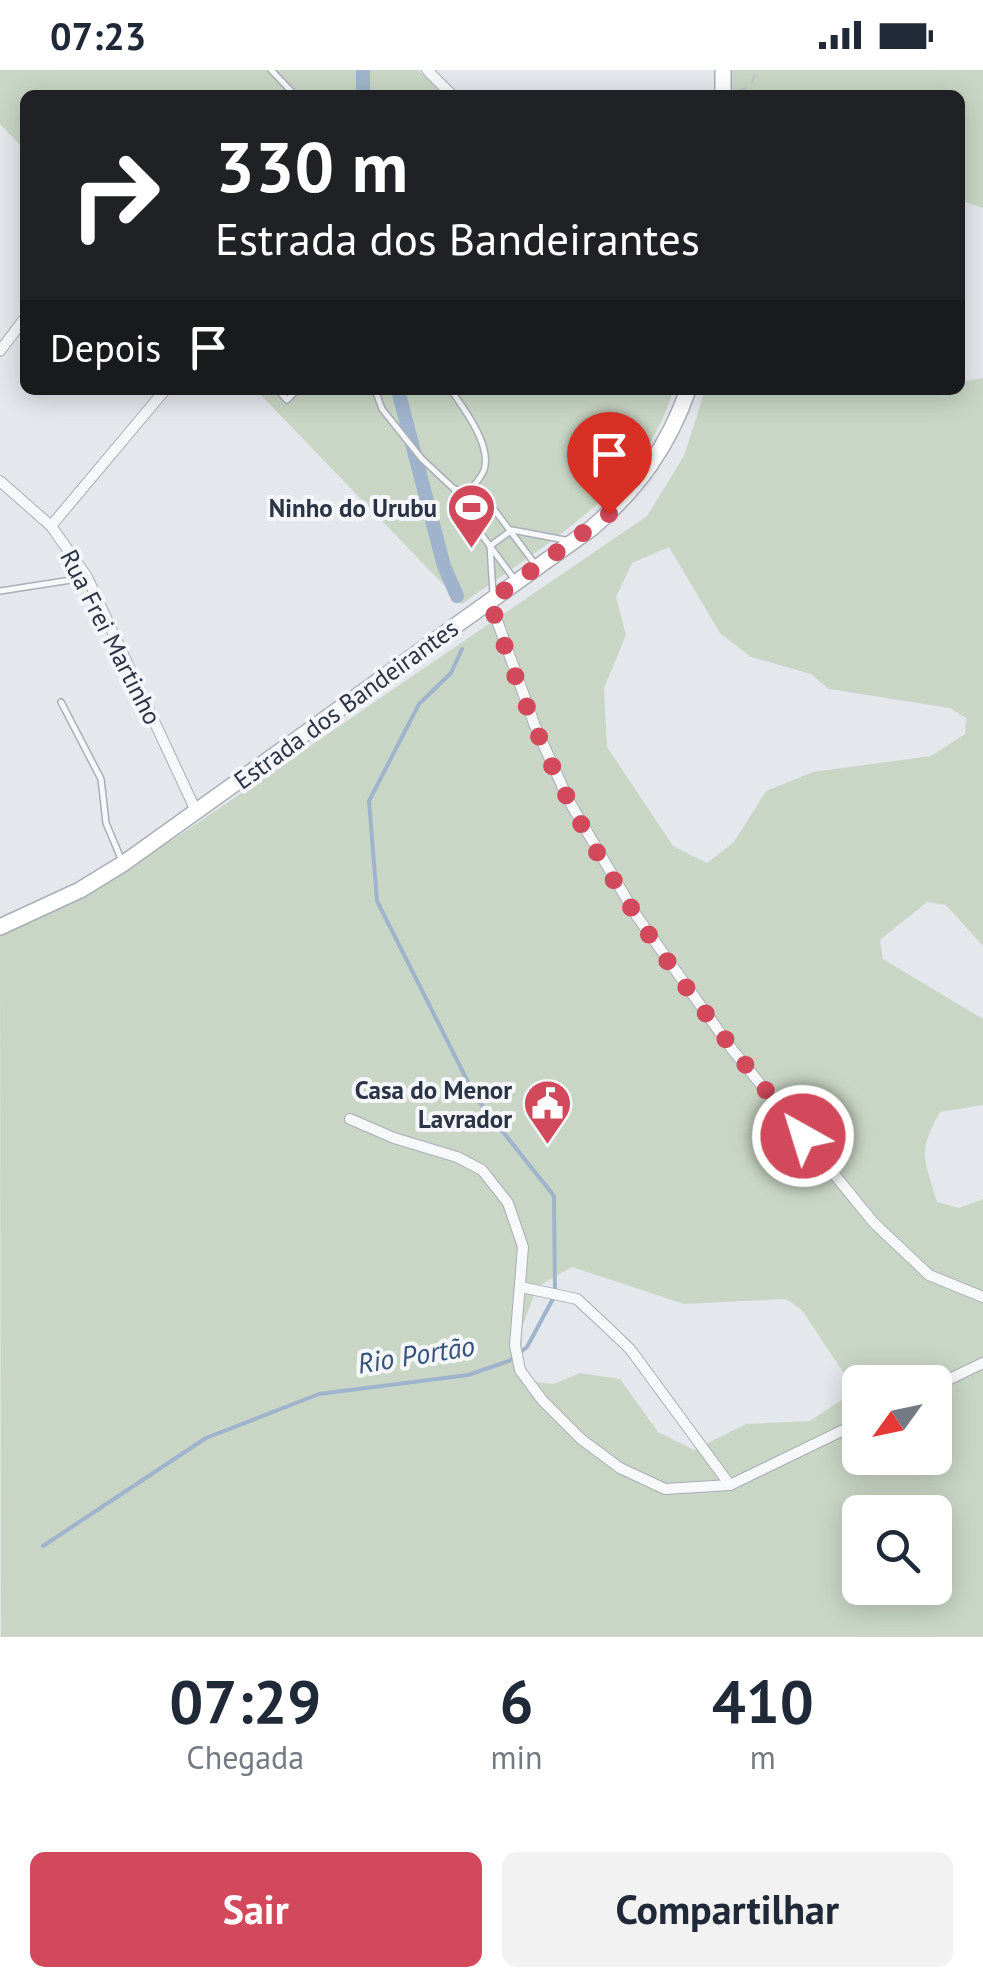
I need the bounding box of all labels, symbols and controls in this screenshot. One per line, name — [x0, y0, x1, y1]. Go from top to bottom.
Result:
text: 07:23 — [50, 11, 146, 60]
text: 330 m — [215, 121, 408, 211]
icon: right — [50, 130, 180, 260]
text: Estrada dos Bandeirantes — [215, 209, 700, 267]
icon: arrive — [181, 320, 236, 375]
text: Depois — [50, 323, 161, 372]
pin — [567, 412, 652, 515]
icon: arrive — [582, 427, 637, 482]
sports icon: Ninho do Urubu — [446, 482, 498, 550]
place label: Ninho do Urubu — [269, 492, 437, 524]
street label: Rua Frei Martinho — [53, 544, 169, 730]
street label: Estrada dos Bandeirantes — [228, 612, 464, 796]
place label: Casa do Menor Lavrador — [355, 1074, 512, 1135]
public building icon: Casa do Menor Lavrador — [521, 1078, 573, 1146]
position arrow — [751, 1084, 855, 1188]
water label: Rio Portão — [355, 1326, 477, 1382]
north arrow — [842, 1365, 952, 1475]
map controls — [842, 1365, 952, 1605]
button: search — [842, 1495, 952, 1605]
text: 07:29 — [169, 1662, 321, 1740]
text: 6 — [500, 1662, 534, 1740]
text: 410 — [712, 1662, 814, 1740]
text: Chegada — [186, 1736, 304, 1778]
text: min — [491, 1736, 543, 1778]
text: m — [750, 1736, 776, 1778]
button: Sair — [30, 1852, 482, 1967]
button: Compartilhar — [502, 1852, 953, 1967]

